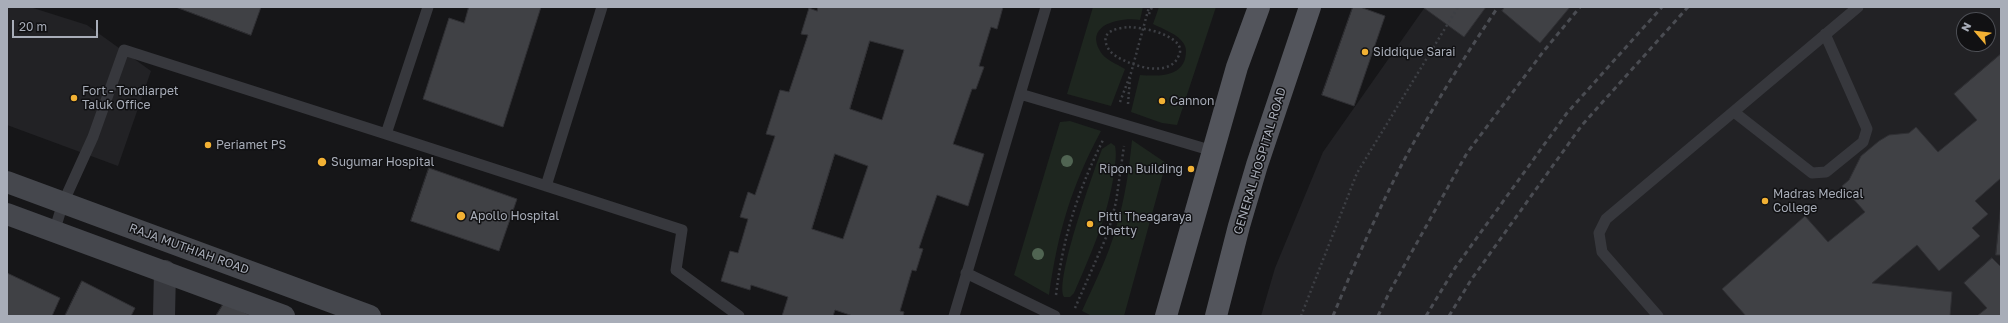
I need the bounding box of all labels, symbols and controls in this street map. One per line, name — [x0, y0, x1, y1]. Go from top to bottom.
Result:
scale bar — [14, 12, 100, 38]
north arrow — [1956, 12, 1996, 52]
text: 20 m — [19, 19, 47, 34]
text: N — [1958, 20, 1974, 33]
place label: Siddique Sarai — [1373, 45, 1455, 59]
marker: Siddique Sarai — [1360, 47, 1370, 57]
place label: Fort - Tondiarpet Taluk Office — [82, 84, 179, 112]
street label: GENERAL HOSPITAL ROAD — [1231, 86, 1289, 236]
marker: Fort - Tondiarpet Taluk Office — [69, 93, 79, 103]
place label: Cannon — [1170, 94, 1214, 108]
marker: Cannon — [1157, 96, 1167, 106]
place label: Periamet PS — [216, 138, 286, 152]
marker: Periamet PS — [203, 140, 213, 150]
place label: Sugumar Hospital — [331, 155, 434, 169]
marker: Sugumar Hospital — [316, 156, 328, 168]
place label: Ripon Building — [1099, 162, 1183, 176]
marker: Ripon Building — [1186, 164, 1196, 174]
place label: Madras Medical College — [1773, 187, 1863, 215]
marker: Madras Medical College — [1760, 196, 1770, 206]
place label: Apollo Hospital — [470, 209, 559, 223]
marker: Apollo Hospital — [455, 210, 467, 222]
place label: Pitti Theagaraya Chetty — [1098, 210, 1192, 238]
marker: Pitti Theagaraya Chetty — [1085, 219, 1095, 229]
street label: RAJA MUTHIAH ROAD — [127, 221, 251, 277]

